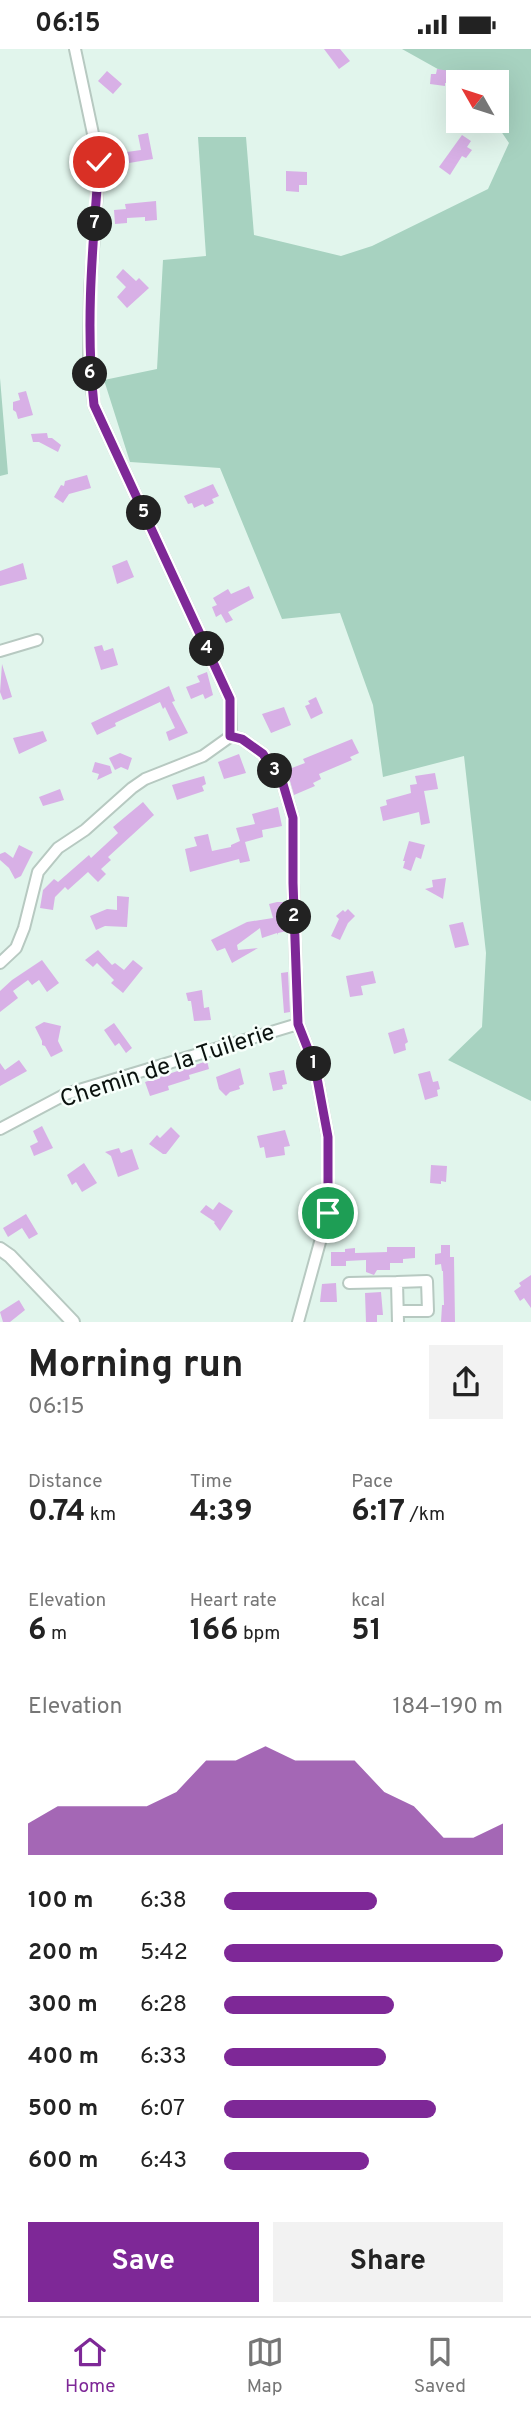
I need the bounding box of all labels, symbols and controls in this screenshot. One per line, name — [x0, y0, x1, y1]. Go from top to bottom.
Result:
text: 06:15 — [35, 8, 101, 41]
north arrow — [446, 70, 509, 133]
map controls — [446, 70, 509, 133]
pin — [69, 132, 129, 192]
icon: check — [80, 143, 118, 181]
pin: 7 — [78, 207, 112, 241]
text: 7 — [89, 211, 100, 235]
pin: 6 — [72, 357, 108, 391]
text: 6 — [84, 361, 95, 385]
pin: 5 — [127, 496, 162, 531]
text: 5 — [138, 500, 149, 524]
pin: 4 — [190, 631, 224, 667]
text: 4 — [200, 636, 213, 660]
pin: 3 — [258, 753, 292, 789]
text: 3 — [269, 758, 280, 782]
pin: 2 — [276, 899, 312, 935]
text: 2 — [288, 904, 299, 928]
street label: Chemin de la Tuilerie — [56, 1018, 279, 1116]
pin: 1 — [296, 1047, 332, 1081]
text: 1 — [310, 1051, 317, 1075]
pin — [298, 1183, 358, 1243]
icon: arrive — [309, 1194, 347, 1232]
text: Morning run — [28, 1342, 244, 1391]
button: share — [429, 1345, 503, 1419]
text: 06:15 — [28, 1393, 85, 1422]
text: Distance — [28, 1470, 103, 1494]
text: Time — [190, 1470, 232, 1494]
text: Pace — [351, 1470, 393, 1494]
text: 0.74 — [28, 1494, 85, 1531]
text: 4:39 — [190, 1494, 253, 1531]
text: 6:17 — [351, 1494, 405, 1531]
text: km — [85, 1503, 116, 1527]
text: /km — [405, 1503, 445, 1527]
text: Elevation — [28, 1589, 106, 1613]
text: Heart rate — [190, 1589, 277, 1613]
text: kcal — [351, 1589, 385, 1613]
text: 6 — [28, 1613, 46, 1650]
text: 166 — [190, 1613, 239, 1650]
text: 51 — [351, 1613, 382, 1650]
text: m — [46, 1622, 67, 1646]
text: bpm — [239, 1622, 280, 1646]
text: Elevation — [28, 1693, 123, 1722]
text: 184–190 m — [393, 1693, 503, 1722]
text: 100 m — [28, 1887, 93, 1916]
text: 6:38 — [140, 1887, 187, 1916]
text: 200 m — [28, 1939, 98, 1968]
text: 5:42 — [140, 1939, 188, 1968]
text: 300 m — [28, 1991, 98, 2020]
text: 6:28 — [140, 1991, 187, 2020]
text: 400 m — [28, 2043, 99, 2072]
text: 6:33 — [140, 2043, 187, 2072]
text: 500 m — [28, 2095, 98, 2124]
text: 6:07 — [140, 2095, 185, 2124]
text: 600 m — [28, 2147, 98, 2176]
text: 6:43 — [140, 2147, 187, 2176]
button: Save — [28, 2222, 259, 2302]
button: Share — [273, 2222, 503, 2302]
tab: Home — [65, 2333, 116, 2399]
tab: Map — [246, 2333, 284, 2399]
tab: Saved — [414, 2333, 466, 2399]

